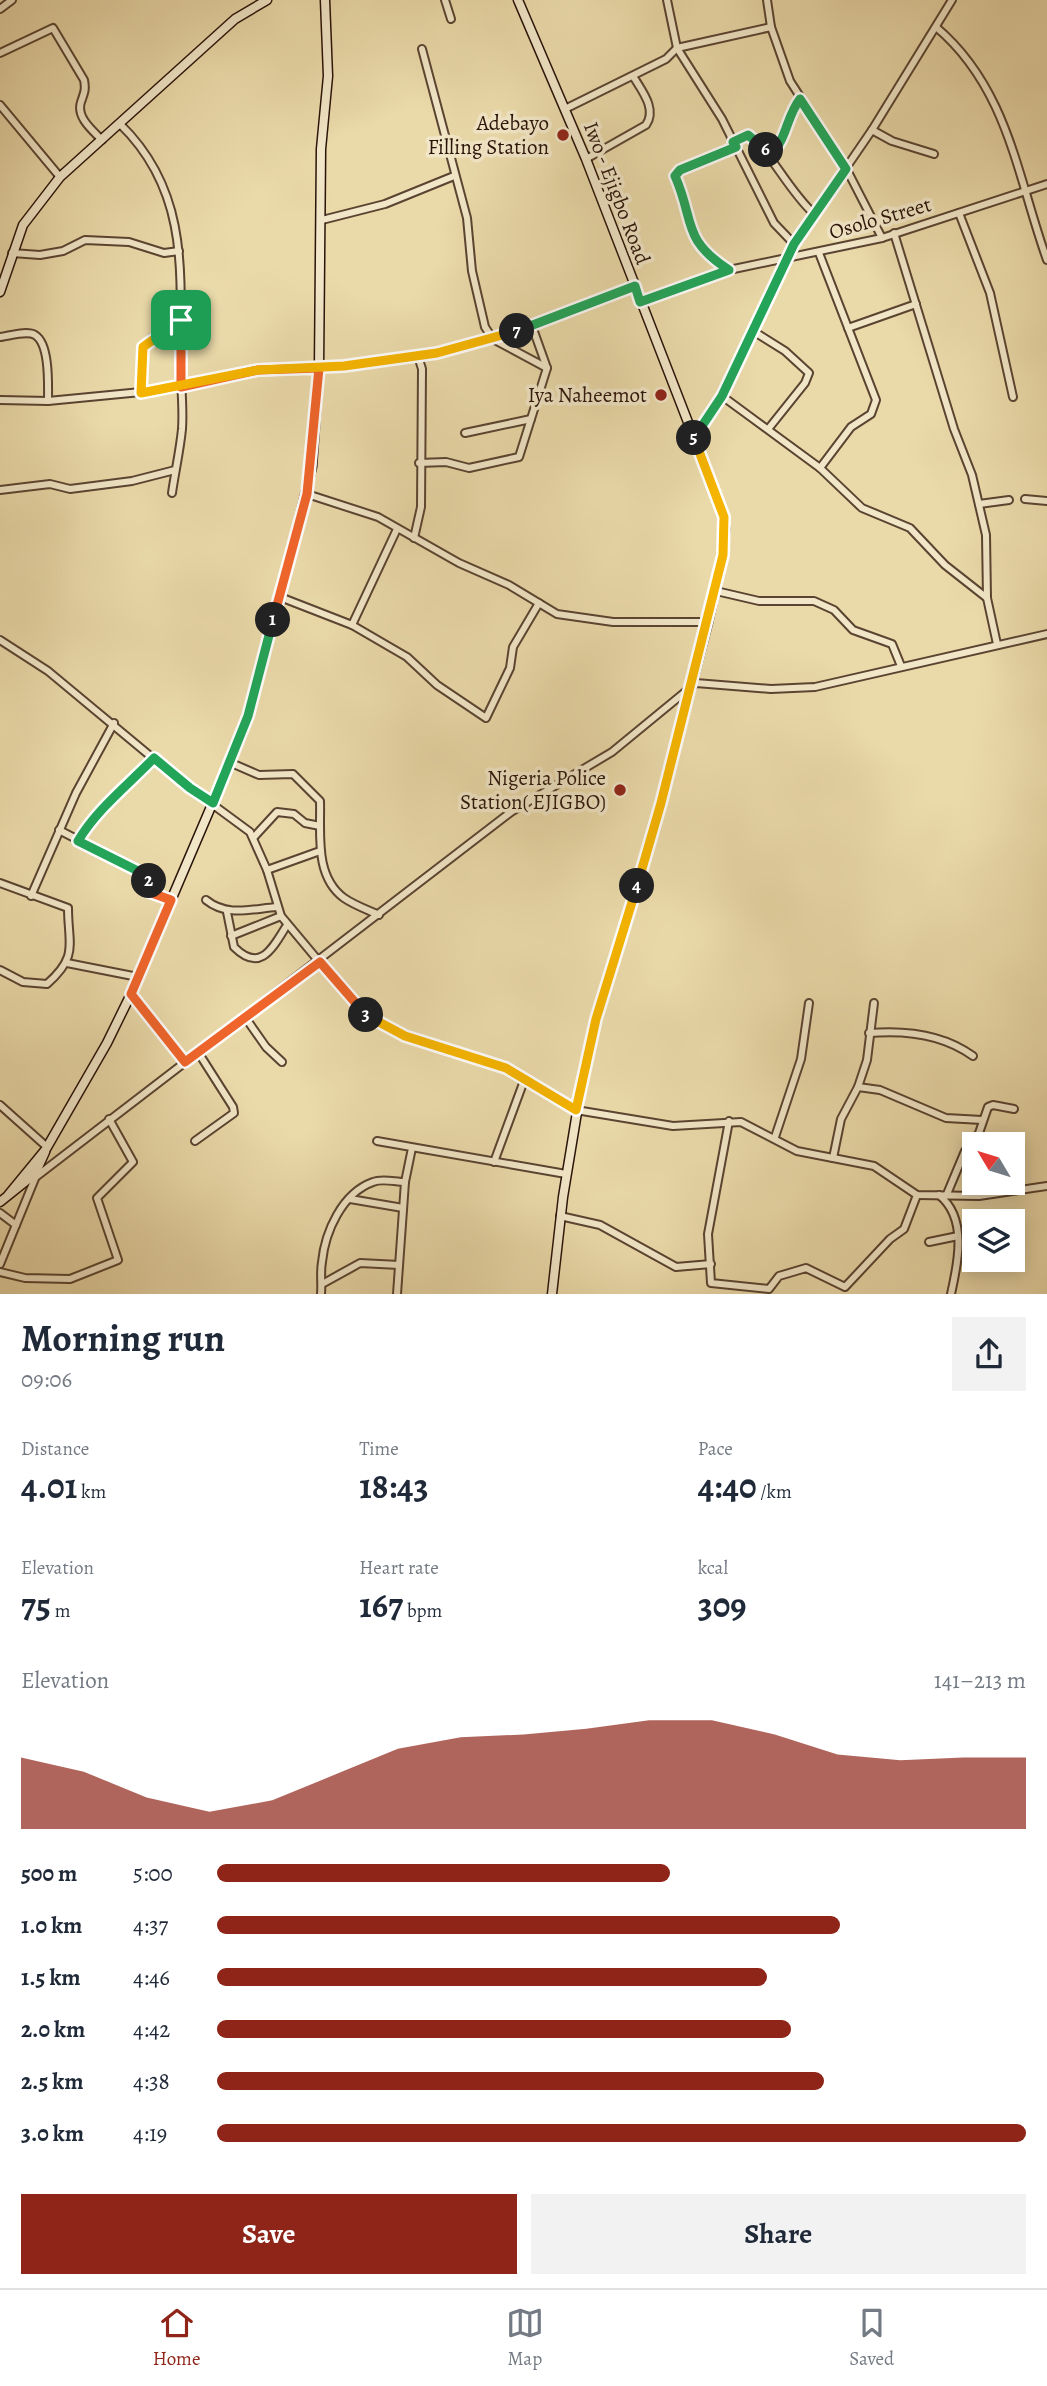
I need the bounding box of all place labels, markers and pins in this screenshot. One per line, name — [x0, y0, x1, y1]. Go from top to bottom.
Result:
place label: Adebayo Filling Station — [428, 109, 549, 161]
marker: Adebayo Filling Station — [555, 127, 571, 143]
pin: 6 — [748, 132, 784, 168]
pin — [151, 290, 211, 350]
pin: 7 — [500, 314, 534, 348]
place label: Iya Naheemot — [528, 381, 647, 409]
marker: Iya Naheemot — [653, 387, 669, 403]
pin: 5 — [676, 420, 712, 456]
pin: 1 — [256, 602, 290, 638]
place label: Nigeria Police Station( EJIGBO) — [460, 764, 606, 816]
marker: Nigeria Police Station( EJIGBO) — [612, 782, 628, 798]
pin: 2 — [132, 864, 166, 898]
pin: 4 — [620, 868, 654, 903]
pin: 3 — [348, 998, 384, 1032]

